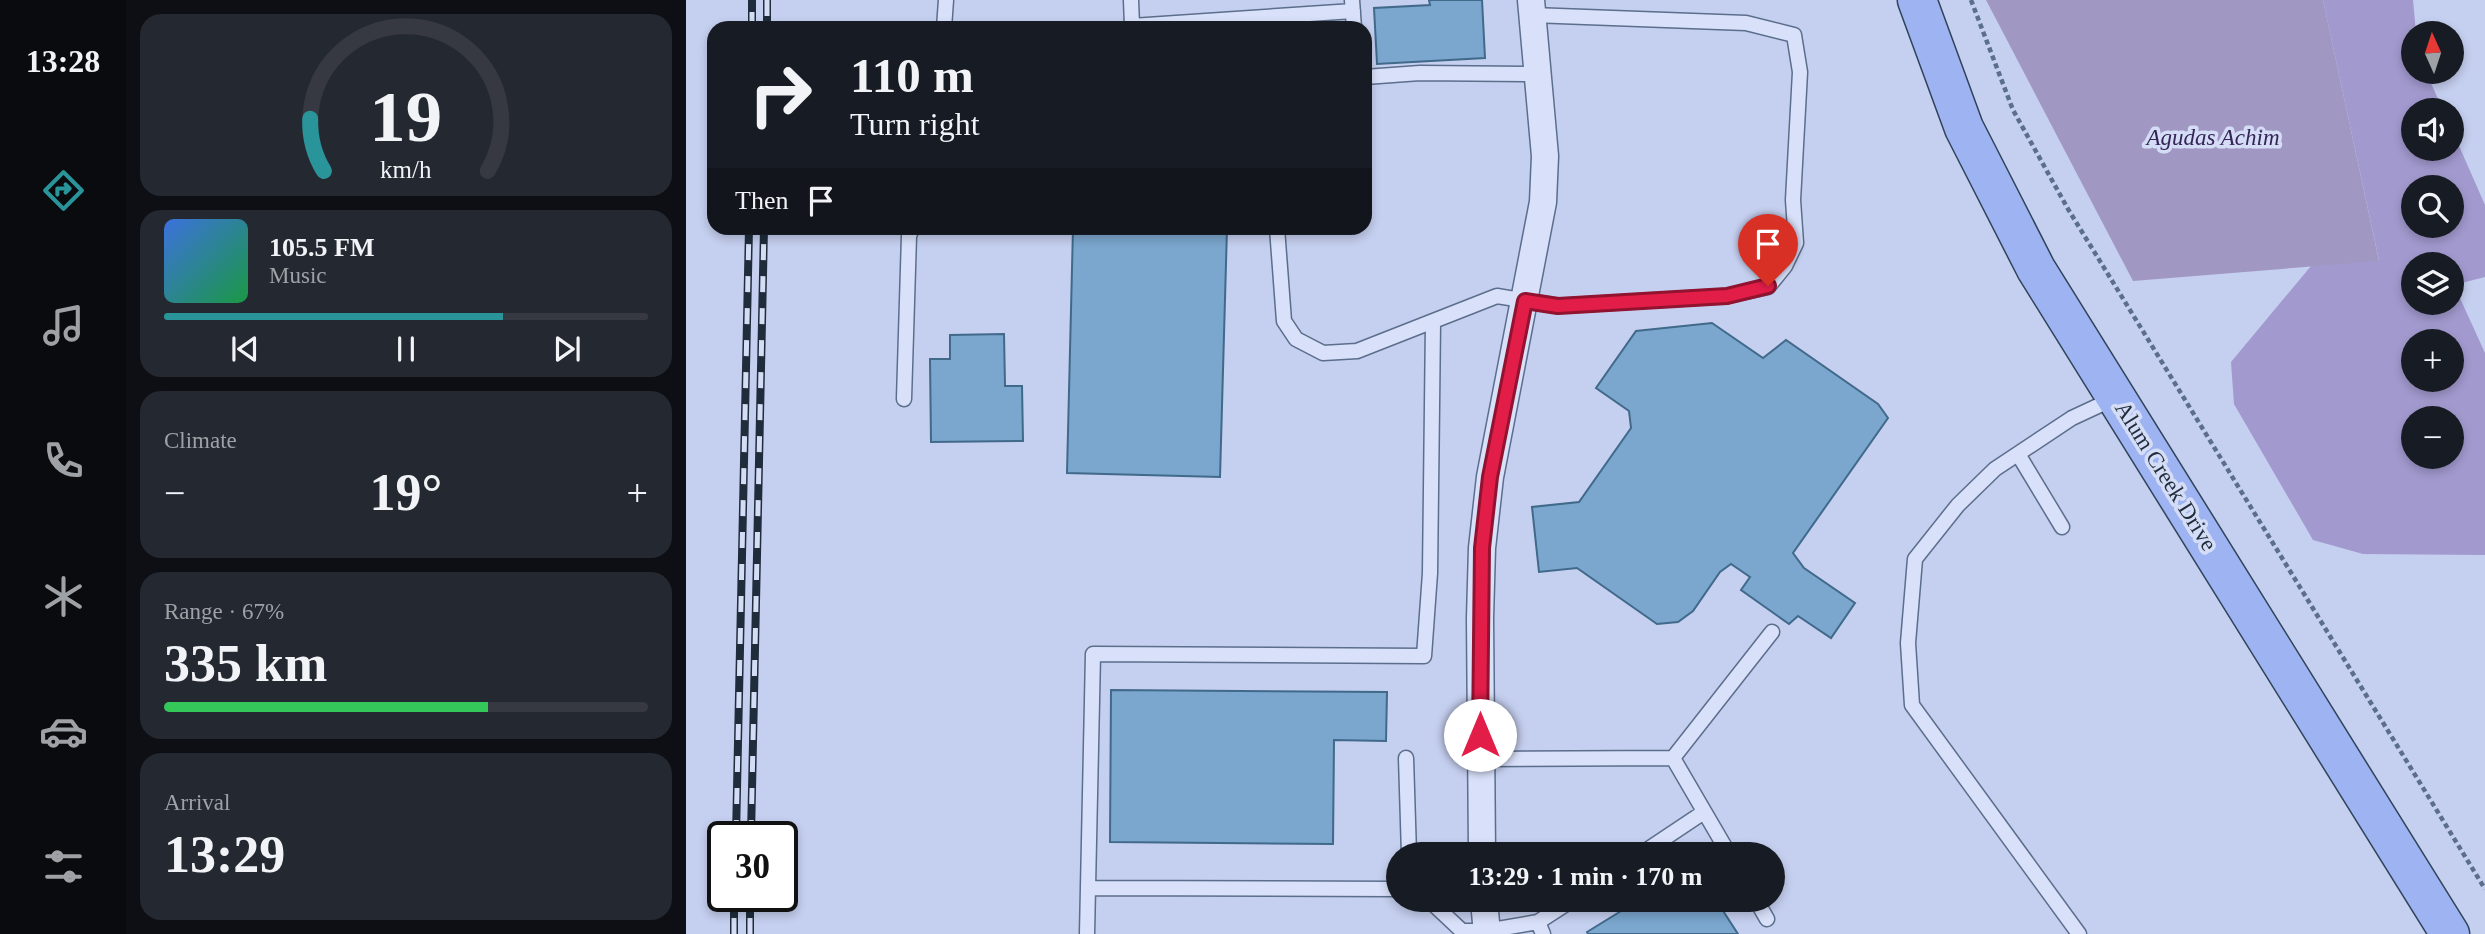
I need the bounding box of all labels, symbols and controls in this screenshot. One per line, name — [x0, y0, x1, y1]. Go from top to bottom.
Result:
north arrow — [2401, 21, 2464, 84]
map controls — [2401, 21, 2464, 469]
text: 13:28 — [26, 43, 100, 79]
text: 110 m — [850, 48, 974, 103]
icon: right — [735, 49, 826, 140]
text: 19 — [370, 76, 442, 157]
button: sound — [2401, 98, 2464, 161]
text: Turn right — [850, 106, 980, 142]
park label: Agudas Achim — [2144, 125, 2280, 150]
text: km/h — [380, 156, 432, 183]
icon: directions — [39, 166, 88, 215]
button: search — [2401, 175, 2464, 238]
icon: arrive — [802, 182, 840, 220]
text: Then — [735, 186, 788, 215]
pin — [1738, 214, 1798, 286]
icon: arrive — [1749, 225, 1787, 263]
text: 105.5 FM — [269, 233, 374, 262]
button: layers — [2401, 252, 2464, 315]
text: Music — [269, 263, 327, 288]
icon: music — [39, 301, 88, 350]
button: + — [2401, 329, 2464, 392]
icon: previous — [226, 330, 264, 368]
icon: pause — [387, 330, 425, 368]
icon: next — [548, 330, 586, 368]
street label: Alum Creek Drive — [2110, 397, 2222, 555]
button: − — [2401, 406, 2464, 469]
text: Climate — [164, 428, 237, 453]
icon: phone — [39, 436, 88, 485]
text: 19° — [370, 464, 442, 521]
text: − — [164, 472, 185, 514]
text: + — [627, 472, 648, 514]
icon: climate — [39, 572, 88, 621]
text: Range · 67% — [164, 599, 284, 624]
text: 335 km — [164, 635, 327, 692]
position arrow — [1443, 698, 1517, 772]
icon: car — [39, 707, 88, 756]
text: Arrival — [164, 790, 230, 815]
speed limit sign: 30 — [707, 821, 798, 912]
text: 13:29 — [164, 826, 285, 883]
icon: filters — [39, 842, 88, 891]
text: 13:29 · 1 min · 170 m — [1469, 862, 1703, 891]

